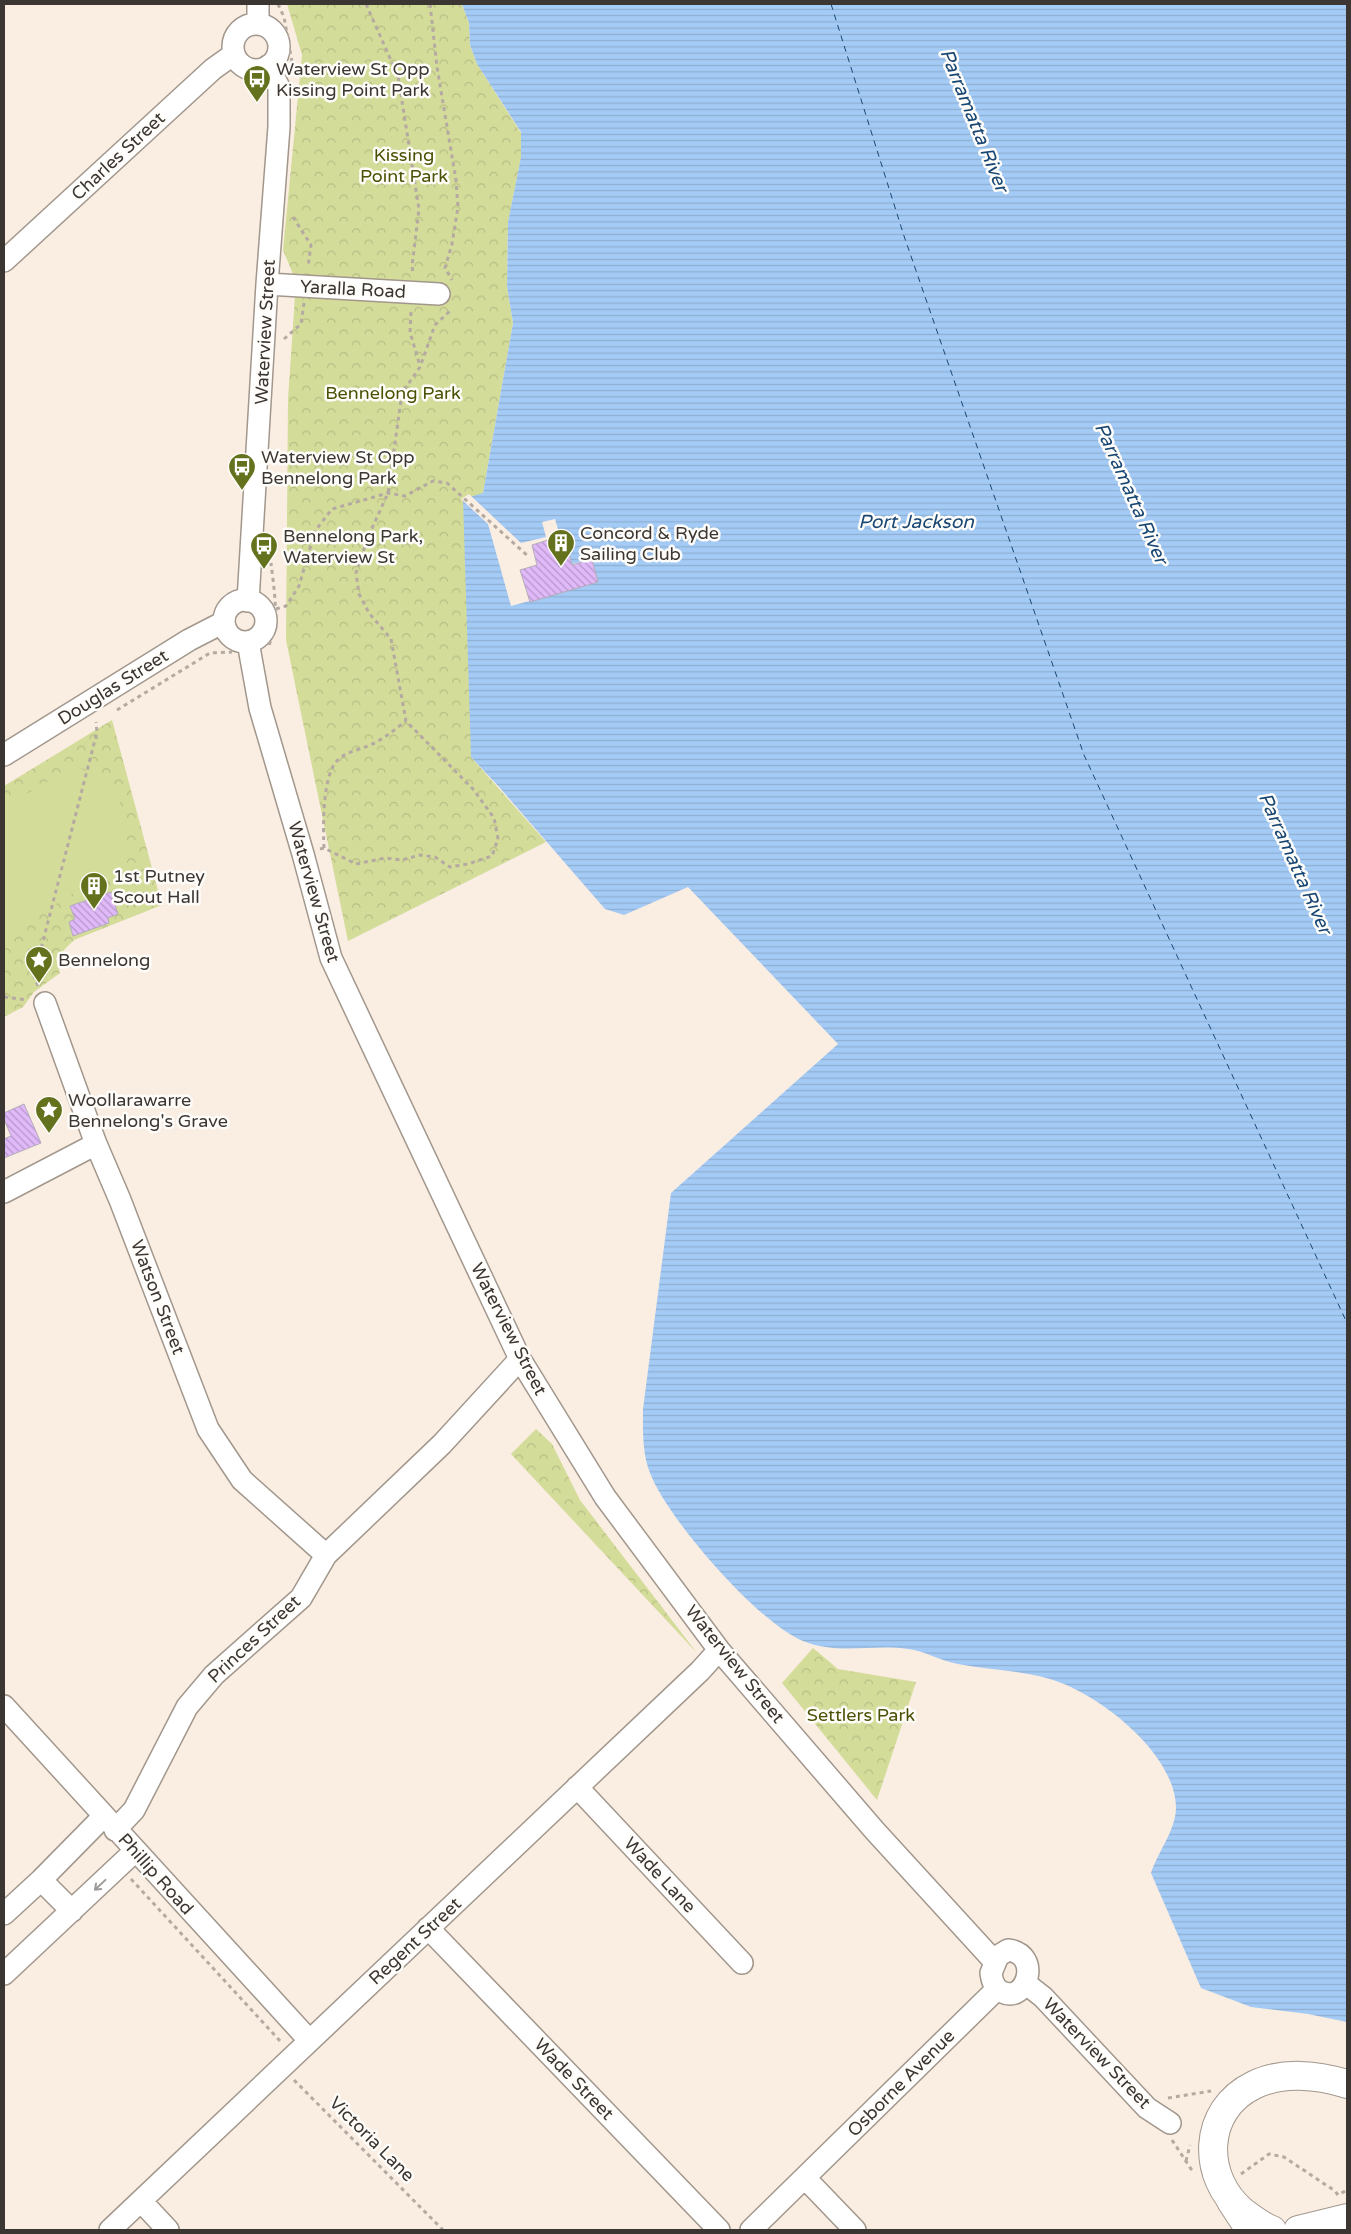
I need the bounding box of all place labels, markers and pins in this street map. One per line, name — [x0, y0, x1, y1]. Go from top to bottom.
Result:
place label: Waterview St Opp Kissing Point Park — [276, 58, 430, 101]
bus stop icon: Waterview St Opp Kissing Point Park — [242, 64, 272, 103]
place label: Waterview St Opp Bennelong Park — [261, 446, 415, 489]
bus stop icon: Waterview St Opp Bennelong Park — [227, 452, 257, 491]
place label: Concord & Ryde Sailing Club — [580, 522, 719, 565]
place label: Bennelong Park, Waterview St — [283, 525, 423, 568]
building icon: Concord & Ryde Sailing Club — [546, 528, 576, 567]
bus stop icon: Bennelong Park, Waterview St — [249, 531, 279, 570]
place label: 1st Putney Scout Hall — [113, 865, 205, 908]
building icon: 1st Putney Scout Hall — [79, 871, 109, 910]
place icon: Bennelong — [24, 945, 54, 984]
place label: Bennelong — [58, 949, 150, 971]
place label: Woollarawarre Bennelong's Grave — [68, 1089, 228, 1132]
place icon: Woollarawarre Bennelong's Grave — [34, 1095, 64, 1134]

